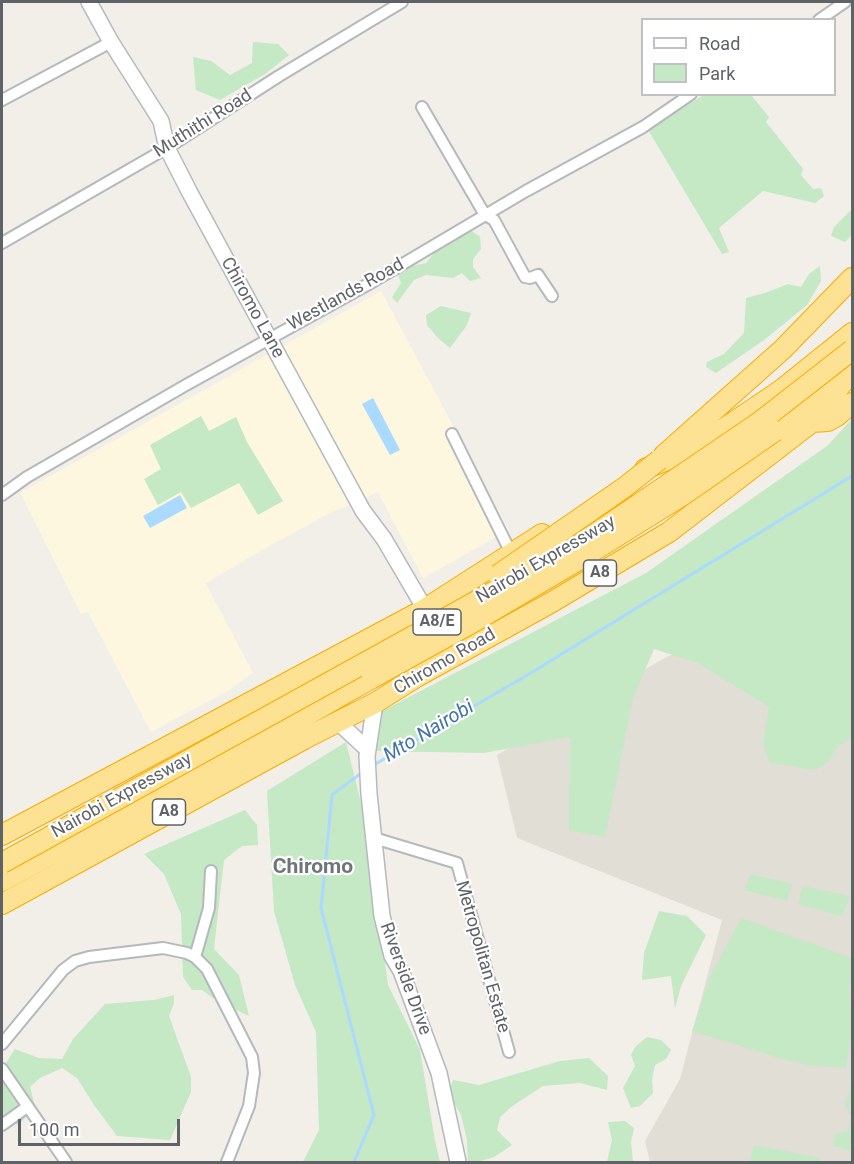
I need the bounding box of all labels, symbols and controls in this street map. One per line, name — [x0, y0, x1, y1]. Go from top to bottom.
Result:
legend — [641, 18, 836, 96]
text: Road — [699, 33, 740, 54]
text: Park — [699, 63, 735, 84]
street label: Muthithi Road — [150, 85, 256, 163]
street label: Chiromo Lane — [215, 254, 289, 362]
street label: Westlands Road — [284, 254, 408, 336]
street label: Nairobi Expressway — [473, 511, 619, 609]
road number: A8 — [584, 560, 616, 586]
road number: A8/E — [413, 609, 461, 635]
street label: Chiromo Road — [390, 624, 500, 700]
water label: Mto Nairobi — [379, 696, 479, 768]
street label: Nairobi Expressway — [48, 748, 196, 844]
road number: A8 — [152, 799, 186, 825]
district label: Chiromo — [273, 855, 353, 881]
street label: Metropolitan Estate — [450, 878, 514, 1036]
street label: Riverside Drive — [375, 920, 435, 1038]
scale bar — [21, 1107, 183, 1145]
text: 100 m — [29, 1119, 80, 1140]

